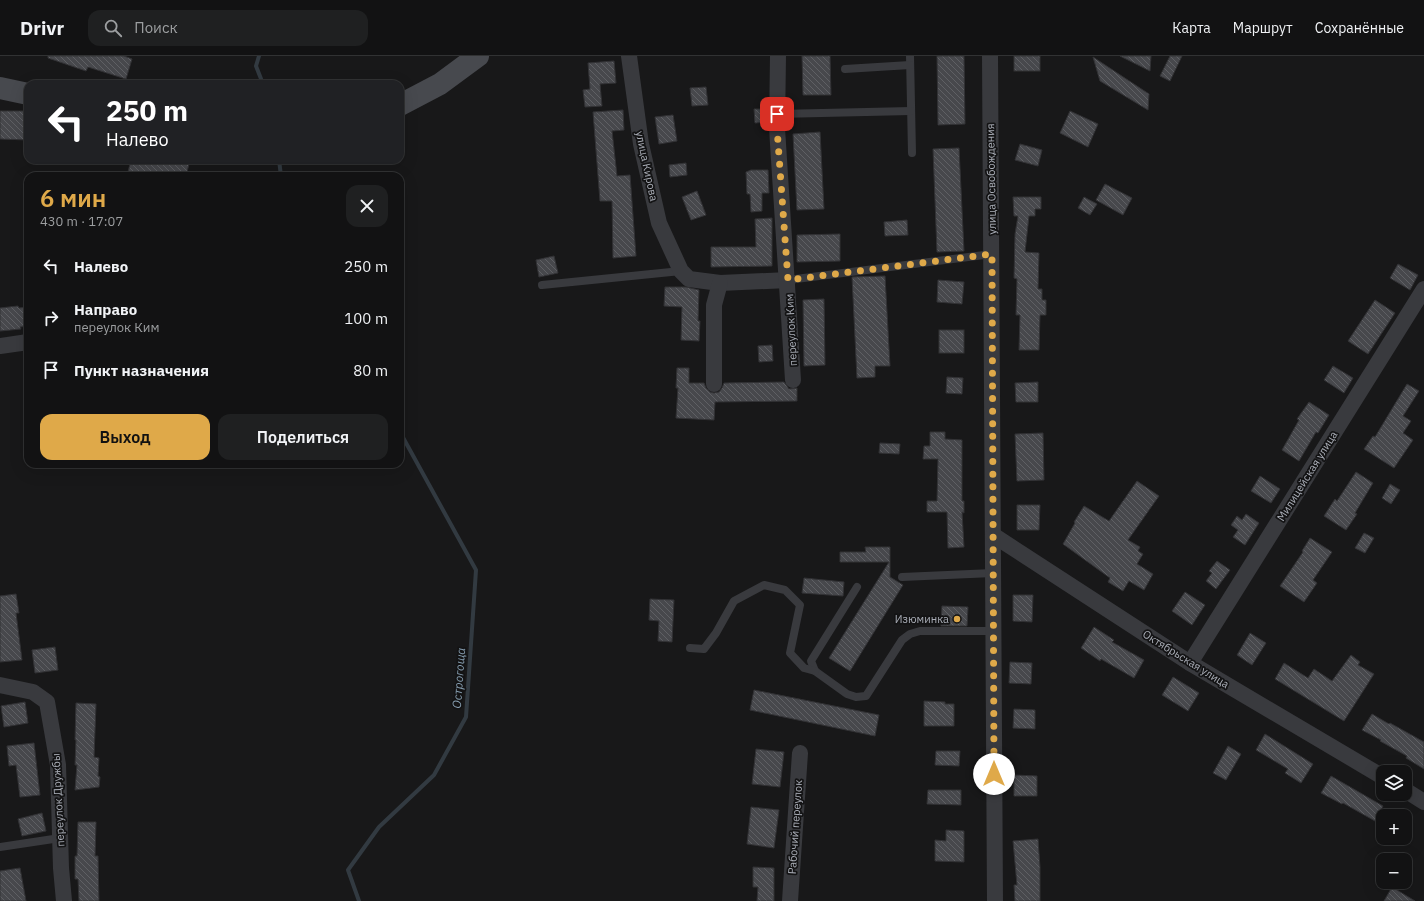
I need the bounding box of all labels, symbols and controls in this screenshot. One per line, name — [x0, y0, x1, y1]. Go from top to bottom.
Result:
search box — [88, 10, 368, 46]
text: Drivr — [20, 16, 64, 40]
icon: search — [102, 17, 124, 39]
text: Поиск — [134, 18, 178, 37]
text: Карта — [1172, 19, 1211, 37]
text: Маршрут — [1233, 19, 1293, 37]
text: Сохранённые — [1315, 19, 1404, 37]
text: 250 m — [106, 92, 188, 129]
icon: left — [40, 96, 92, 148]
pin — [760, 97, 794, 131]
icon: arrive — [766, 103, 788, 125]
street label: улица Освобождения — [983, 123, 999, 235]
text: Налево — [106, 128, 169, 151]
street label: улица Кирова — [633, 130, 661, 202]
text: 6 мин — [40, 182, 106, 214]
button: close — [346, 185, 388, 227]
text: 430 m · 17:07 — [40, 213, 123, 230]
icon: left — [40, 255, 62, 277]
text: Налево — [74, 257, 128, 276]
text: 250 m — [344, 257, 388, 276]
street label: переулок Ким — [782, 294, 800, 366]
text: Направо — [74, 300, 137, 319]
icon: right — [40, 307, 62, 329]
text: 100 m — [344, 309, 388, 328]
text: переулок Ким — [74, 319, 160, 336]
icon: arrive — [40, 359, 62, 381]
text: Пункт назначения — [74, 361, 209, 380]
text: 80 m — [353, 361, 388, 380]
button: Выход — [40, 414, 210, 460]
button: Поделиться — [218, 414, 388, 460]
street label: Милицейская улица — [1274, 428, 1340, 524]
place label: Изюминка — [895, 612, 949, 626]
marker: Изюминка — [952, 614, 962, 624]
street label: Октябрьская улица — [1140, 627, 1232, 691]
water label: Острогоща — [449, 647, 468, 709]
street label: переулок Дружбы — [49, 753, 67, 847]
position arrow — [973, 753, 1015, 795]
map controls — [1376, 765, 1412, 889]
button: layers — [1376, 765, 1412, 801]
street label: Рабочий переулок — [785, 779, 805, 875]
button: + — [1376, 809, 1412, 845]
button: − — [1376, 853, 1412, 889]

